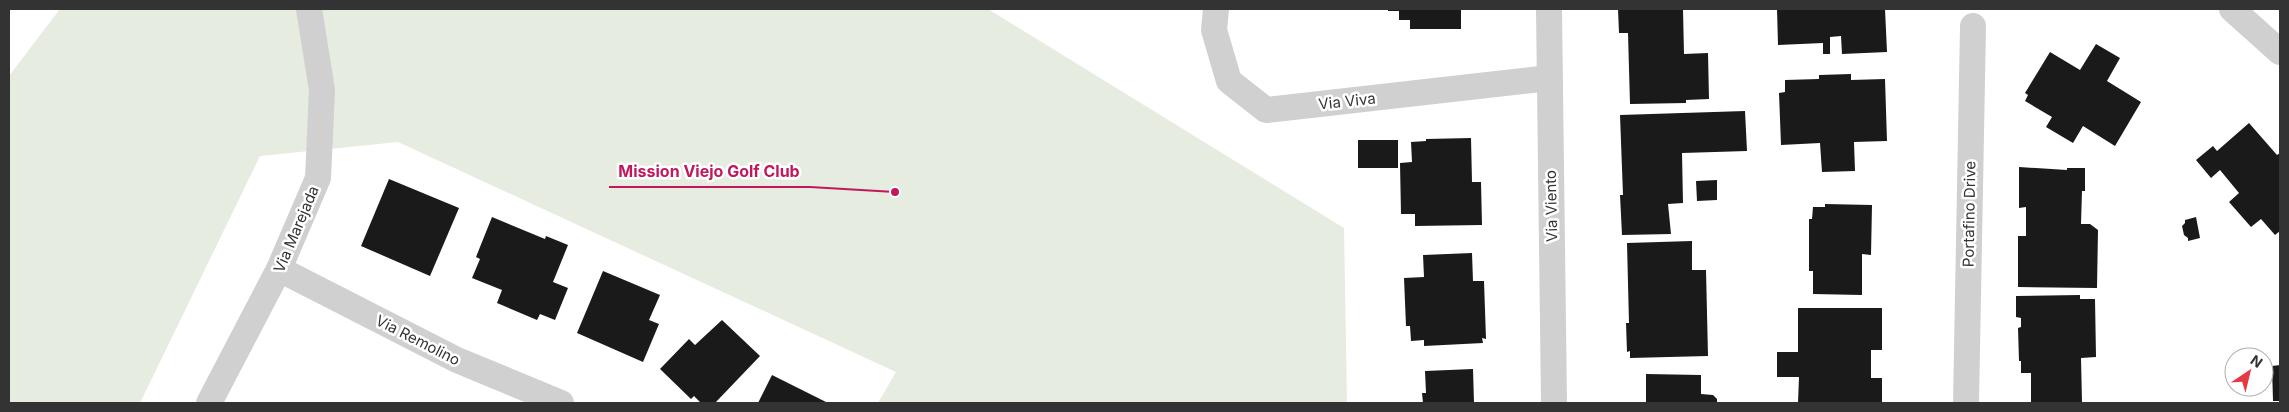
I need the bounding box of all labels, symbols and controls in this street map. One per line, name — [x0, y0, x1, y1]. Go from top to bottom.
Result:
street label: Via Viva — [1317, 89, 1377, 113]
callout: Mission Viejo Golf Club — [609, 156, 810, 187]
text: Mission Viejo Golf Club — [618, 161, 800, 181]
street label: Portafino Drive — [1959, 161, 1979, 267]
street label: Via Viento — [1541, 170, 1561, 242]
street label: Via Marejada — [269, 183, 323, 275]
street label: Via Remolino — [373, 311, 463, 369]
north arrow — [2224, 347, 2274, 397]
text: N — [2247, 351, 2266, 371]

